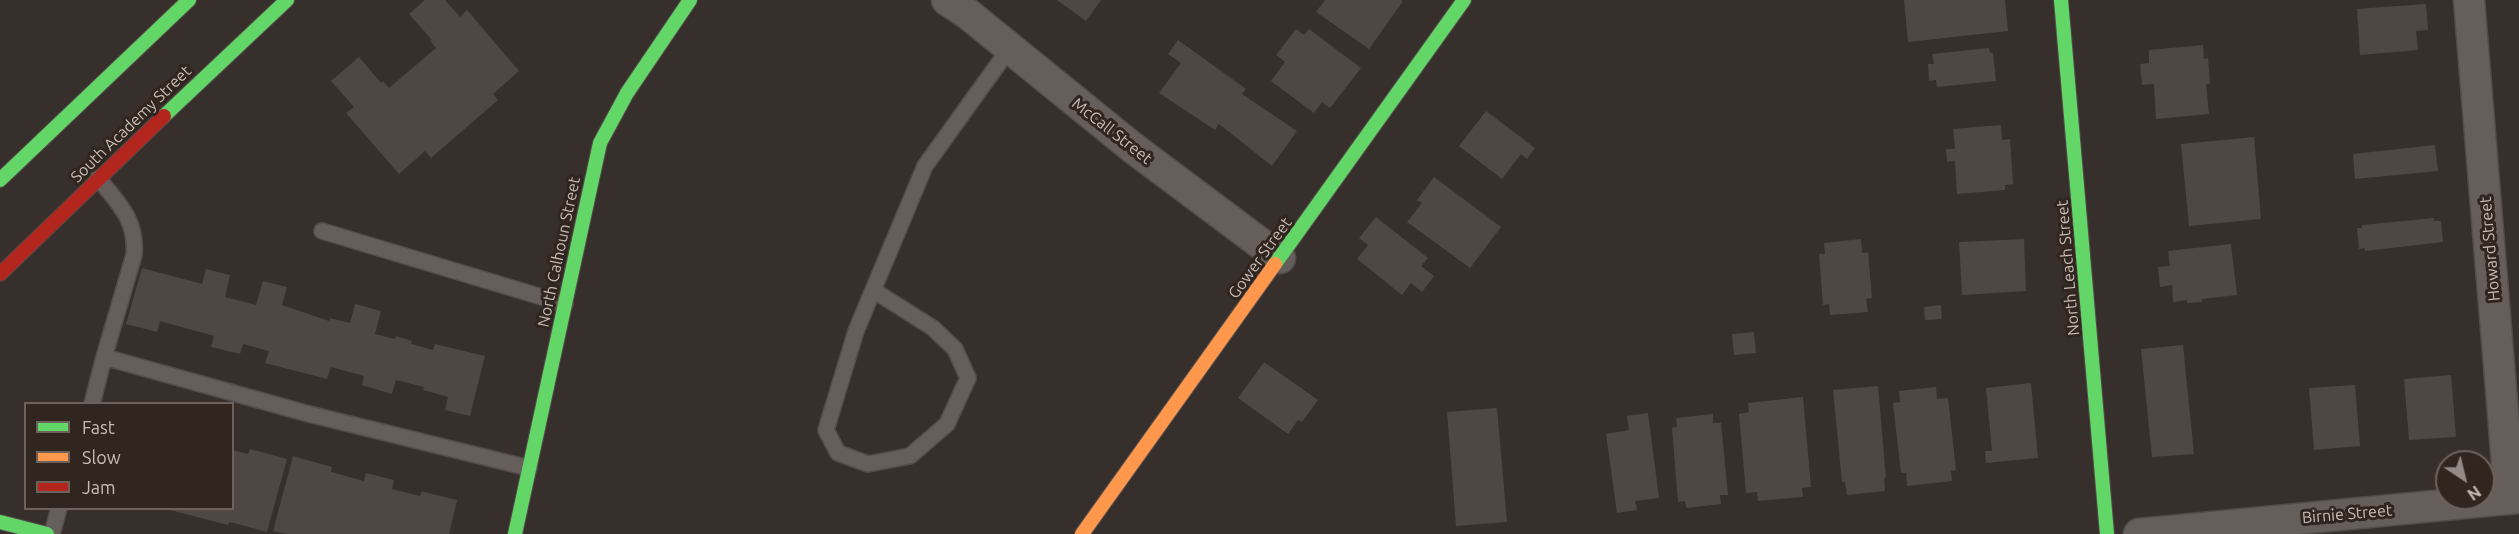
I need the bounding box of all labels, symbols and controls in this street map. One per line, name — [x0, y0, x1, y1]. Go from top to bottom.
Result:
street label: South Academy Street — [67, 62, 195, 186]
street label: McCall Street — [1068, 94, 1156, 168]
street label: North Calhoun Street — [534, 175, 584, 329]
street label: Howard Street — [2476, 196, 2504, 302]
street label: North Leach Street — [2053, 199, 2083, 337]
street label: Gower Street — [1224, 214, 1296, 302]
legend — [24, 402, 234, 510]
text: Fast — [82, 417, 115, 437]
text: Slow — [82, 447, 121, 467]
north arrow — [2435, 450, 2495, 510]
text: Jam — [82, 477, 116, 497]
text: N — [2464, 482, 2484, 504]
street label: Birnie Street — [2301, 501, 2393, 527]

